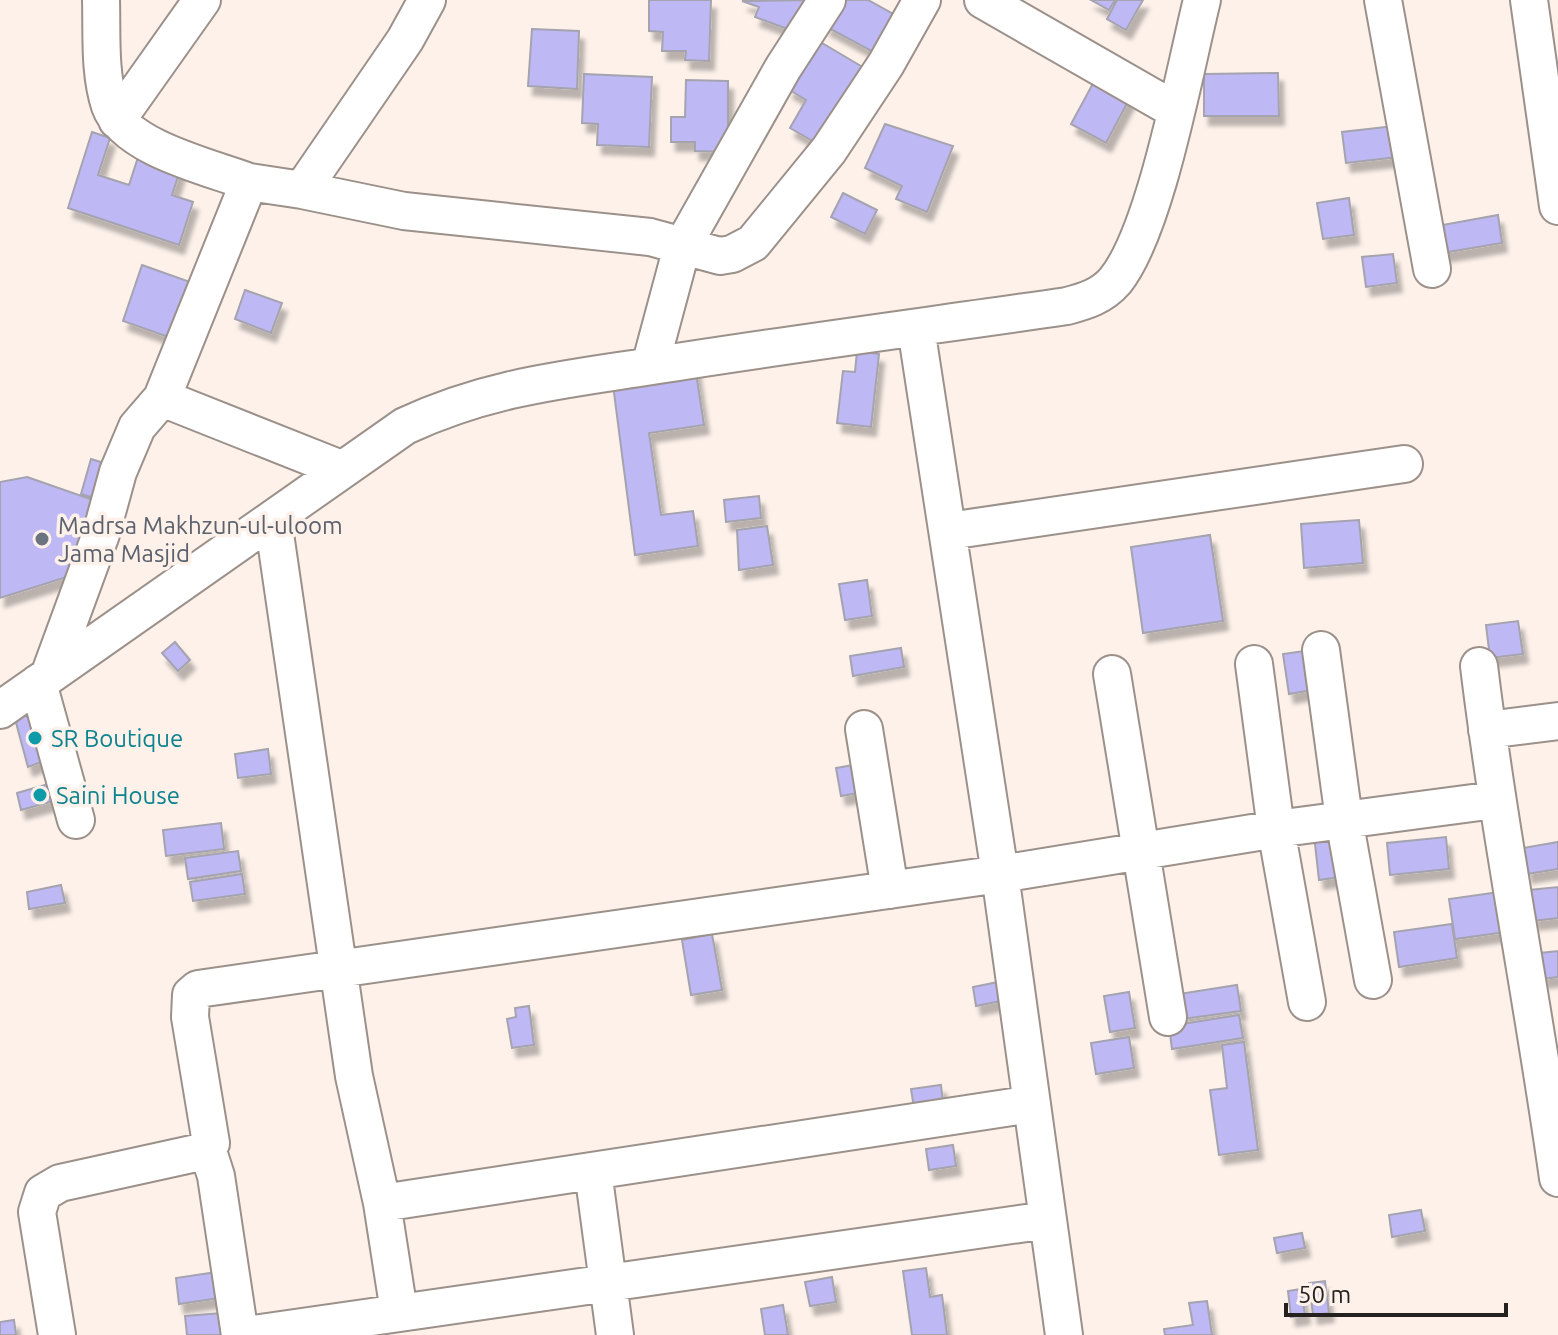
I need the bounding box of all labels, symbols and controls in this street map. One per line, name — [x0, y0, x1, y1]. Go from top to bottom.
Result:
place label: Madrsa Makhzun-ul-uloom Jama Masjid — [58, 512, 343, 567]
marker: Madrsa Makhzun-ul-uloom Jama Masjid — [33, 530, 51, 548]
place label: SR Boutique — [51, 725, 183, 752]
marker: SR Boutique — [26, 729, 44, 747]
place label: Saini House — [56, 782, 180, 809]
marker: Saini House — [31, 786, 49, 804]
scale bar — [1286, 1267, 1506, 1317]
text: 50 m — [1298, 1281, 1351, 1308]

